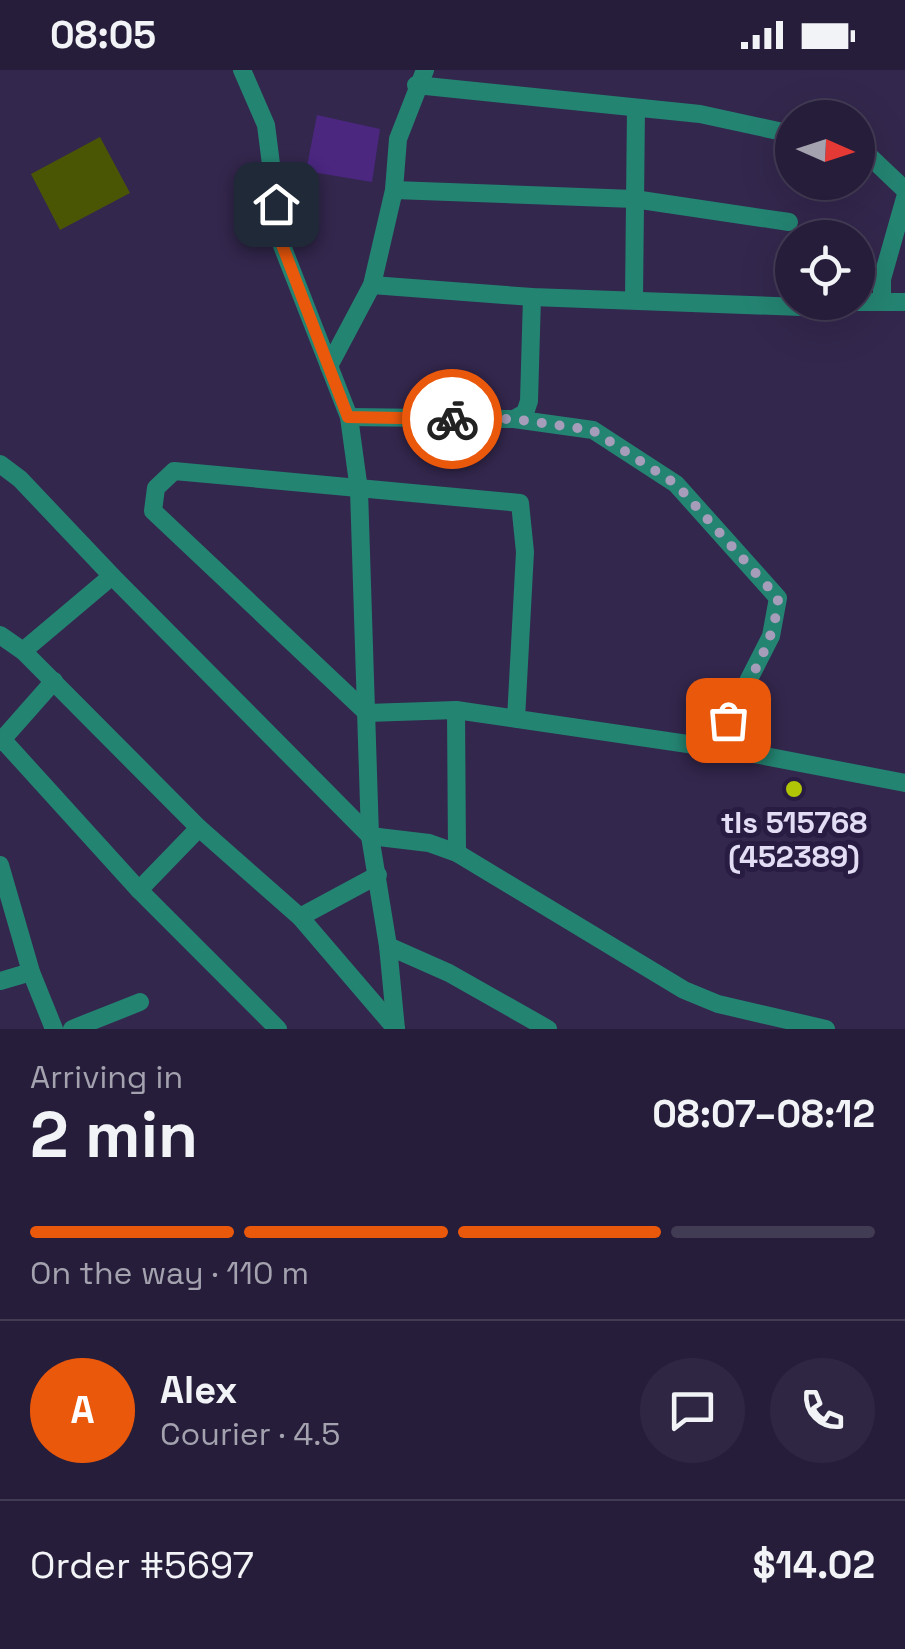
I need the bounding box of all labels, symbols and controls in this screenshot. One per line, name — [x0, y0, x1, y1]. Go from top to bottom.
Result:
text: 08:05 — [50, 11, 156, 59]
north arrow — [775, 100, 875, 200]
map controls — [775, 100, 875, 320]
pin — [234, 162, 319, 247]
icon: home — [249, 177, 304, 232]
button: locate — [775, 220, 875, 320]
courier — [402, 369, 502, 469]
icon: bike — [425, 392, 480, 447]
pin — [686, 678, 771, 763]
icon: bag — [701, 693, 756, 748]
marker: tls 515768 (452389) — [783, 778, 805, 800]
place label: tls 515768 (452389) — [721, 803, 867, 876]
text: Arriving in — [30, 1057, 183, 1097]
text: 08:07–08:12 — [652, 1090, 875, 1138]
text: 2 min — [30, 1093, 198, 1176]
text: On the way · 110 m — [30, 1253, 309, 1293]
button: chat — [640, 1358, 745, 1463]
button: phone — [770, 1358, 875, 1463]
text: Alex — [160, 1366, 237, 1414]
text: A — [70, 1386, 95, 1434]
text: Courier · 4.5 — [160, 1414, 341, 1454]
text: Order #5697 — [30, 1541, 254, 1589]
text: $14.02 — [753, 1541, 875, 1589]

